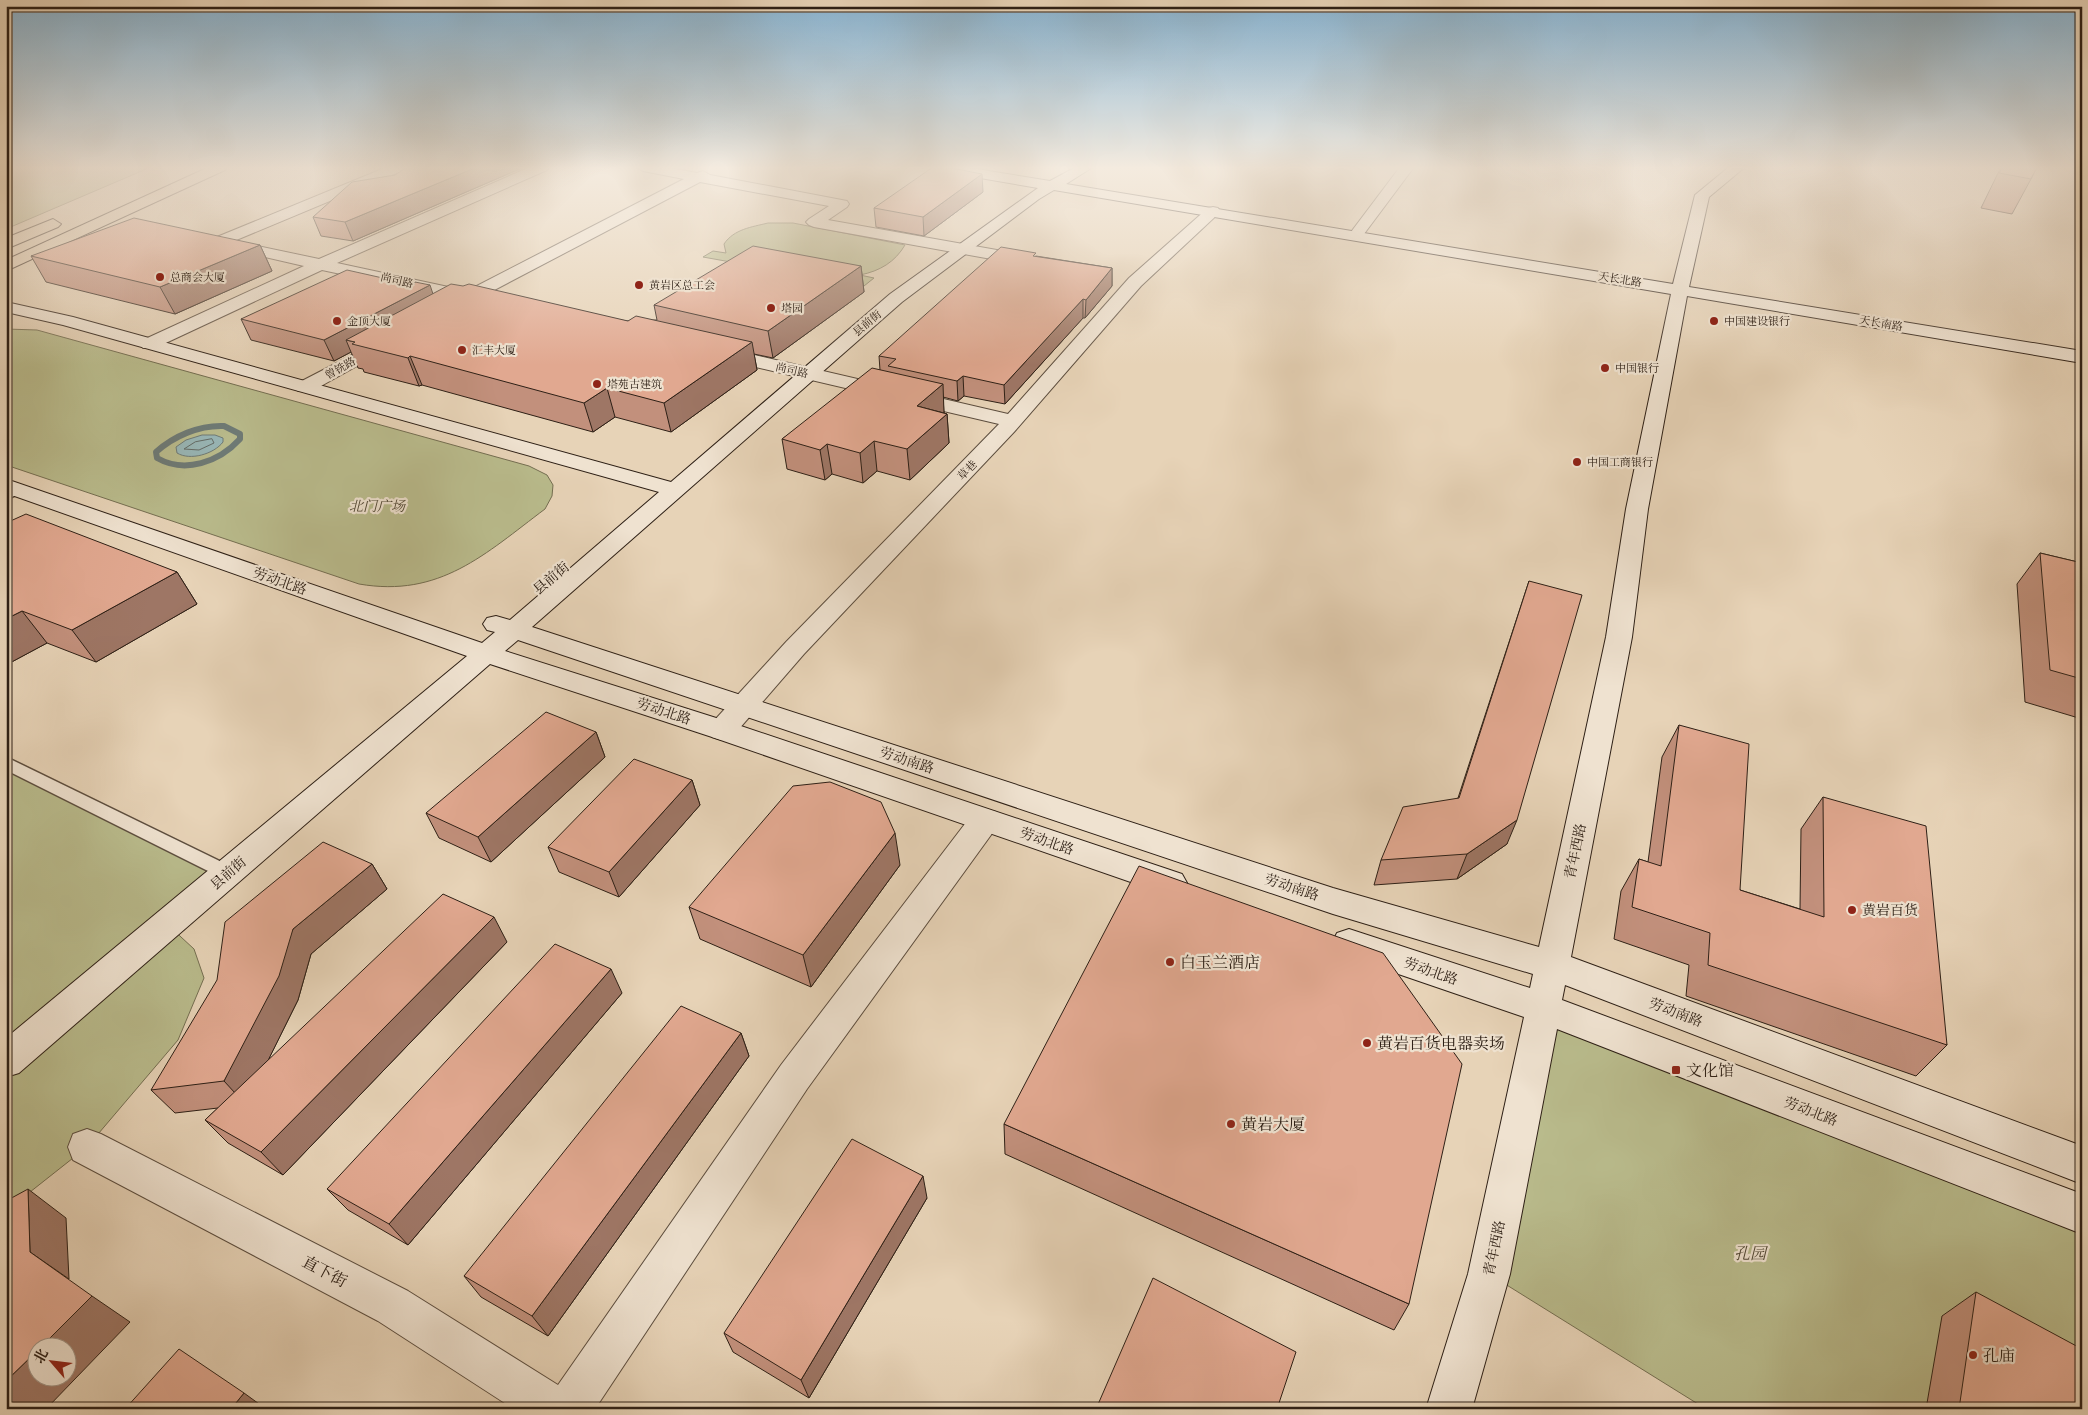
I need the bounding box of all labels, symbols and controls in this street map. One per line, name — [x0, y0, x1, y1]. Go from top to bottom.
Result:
street label: 尚司路 — [379, 269, 415, 291]
street label: 天长北路 — [1597, 269, 1643, 289]
place label: 总商会大厦 — [170, 270, 225, 284]
marker: 总商会大厦 — [154, 271, 166, 283]
place label: 黄岩区总工会 — [649, 278, 715, 292]
marker: 黄岩区总工会 — [633, 279, 645, 291]
place label: 塔园 — [781, 301, 803, 315]
marker: 塔园 — [765, 302, 777, 314]
street label: 县前街 — [850, 307, 884, 339]
street label: 天长南路 — [1858, 312, 1904, 334]
place label: 金顶大厦 — [347, 314, 391, 328]
place label: 中国建设银行 — [1724, 314, 1790, 328]
marker: 金顶大厦 — [331, 315, 343, 327]
marker: 中国建设银行 — [1708, 315, 1720, 327]
place label: 汇丰大厦 — [472, 343, 516, 357]
marker: 汇丰大厦 — [456, 344, 468, 356]
street label: 曾铣路 — [322, 354, 358, 382]
street label: 尚司路 — [774, 359, 810, 381]
place label: 中国银行 — [1615, 361, 1659, 375]
marker: 中国银行 — [1599, 362, 1611, 374]
place label: 塔苑古建筑 — [607, 377, 662, 391]
marker: 塔苑古建筑 — [591, 378, 603, 390]
place label: 中国工商银行 — [1587, 455, 1653, 469]
marker: 中国工商银行 — [1571, 456, 1583, 468]
street label: 草巷 — [954, 457, 980, 483]
park label: 北门广场 — [349, 497, 406, 515]
street label: 县前街 — [529, 558, 573, 598]
street label: 劳动北路 — [251, 563, 309, 599]
street label: 劳动北路 — [635, 694, 693, 728]
street label: 劳动南路 — [878, 743, 936, 777]
street label: 青年西路 — [1560, 822, 1590, 880]
street label: 劳动北路 — [1018, 823, 1076, 859]
street label: 县前街 — [206, 852, 250, 894]
street label: 劳动南路 — [1263, 870, 1321, 904]
place label: 黄岩百货 — [1862, 901, 1918, 919]
marker: 黄岩百货 — [1846, 904, 1858, 916]
place label: 白玉兰酒店 — [1180, 952, 1260, 972]
street label: 劳动北路 — [1402, 953, 1460, 989]
marker: 白玉兰酒店 — [1164, 956, 1176, 968]
street label: 劳动南路 — [1647, 994, 1705, 1030]
place label: 黄岩百货电器卖场 — [1377, 1033, 1505, 1053]
marker: 黄岩百货电器卖场 — [1361, 1037, 1373, 1049]
place label: 文化馆 — [1686, 1060, 1734, 1080]
marker: 文化馆 — [1670, 1064, 1682, 1076]
street label: 劳动北路 — [1782, 1093, 1840, 1129]
place label: 黄岩大厦 — [1241, 1114, 1305, 1134]
marker: 黄岩大厦 — [1225, 1118, 1237, 1130]
street label: 青年西路 — [1479, 1219, 1509, 1277]
park label: 孔园 — [1734, 1243, 1769, 1263]
street label: 直下街 — [299, 1251, 351, 1291]
north arrow — [28, 1338, 78, 1388]
text: 北 — [29, 1345, 52, 1366]
place label: 孔庙 — [1983, 1345, 2015, 1365]
marker: 孔庙 — [1967, 1349, 1979, 1361]

